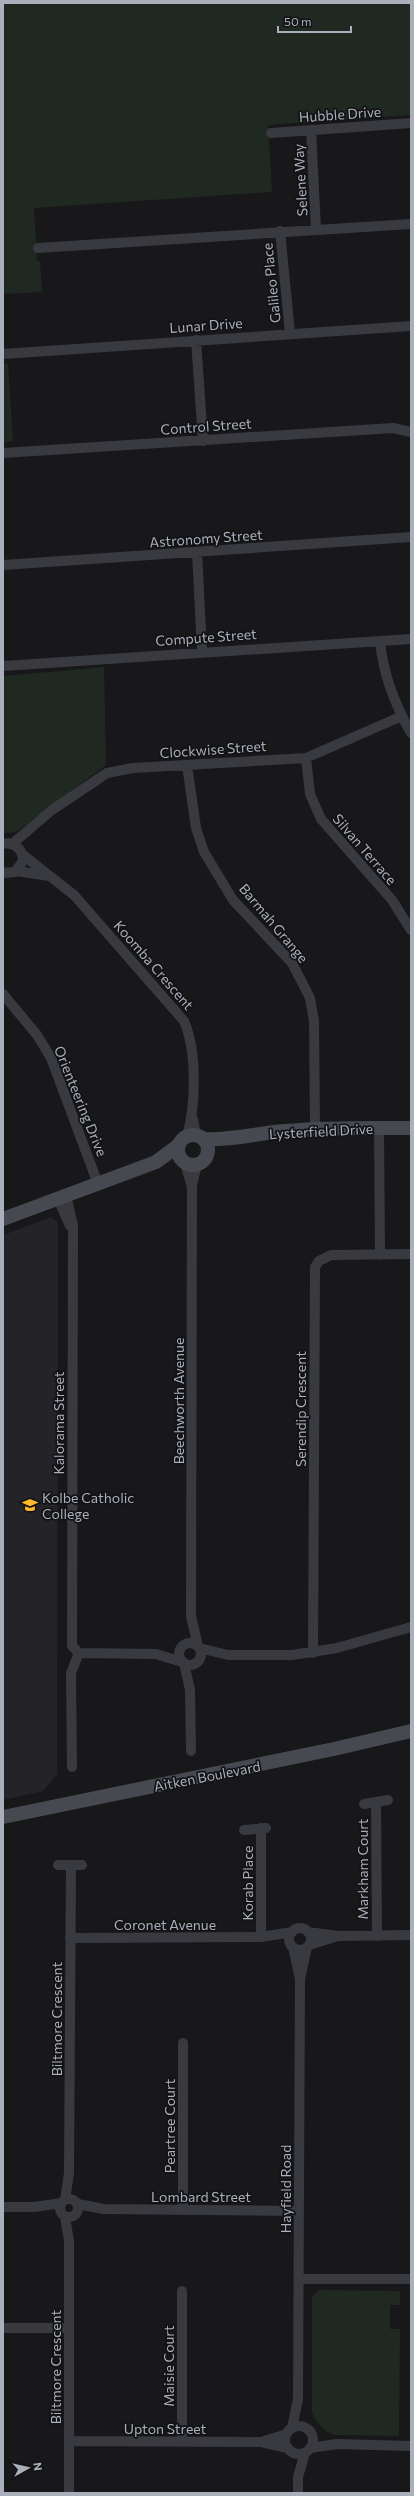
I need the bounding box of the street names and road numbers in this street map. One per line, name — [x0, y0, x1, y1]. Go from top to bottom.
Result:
street label: Hubble Drive — [298, 103, 382, 125]
street label: Selene Way — [290, 143, 310, 217]
street label: Galileo Place — [258, 242, 284, 324]
street label: Lunar Drive — [169, 314, 243, 336]
street label: Control Street — [160, 414, 252, 438]
street label: Astronomy Street — [149, 526, 263, 550]
street label: Compute Street — [155, 625, 257, 649]
street label: Clockwise Street — [159, 737, 267, 761]
street label: Silvan Terrace — [330, 810, 400, 888]
street label: Barmah Grange — [236, 880, 312, 966]
street label: Koomba Crescent — [111, 917, 198, 1013]
street label: Orienteering Drive — [51, 1043, 111, 1159]
street label: Lysterfield Drive — [268, 1120, 374, 1142]
street label: Beechworth Avenue — [170, 1338, 187, 1464]
street label: Serendip Crescent — [292, 1351, 309, 1467]
street label: Kalorama Street — [50, 1371, 67, 1475]
street label: Aitken Boulevard — [152, 1757, 262, 1795]
street label: Markham Court — [354, 1818, 371, 1920]
street label: Korab Place — [239, 1846, 256, 1920]
street label: Coronet Avenue — [114, 1916, 216, 1933]
street label: Biltmore Crescent — [48, 1961, 65, 2076]
street label: Peartree Court — [161, 2078, 178, 2173]
street label: Hayfield Road — [277, 2145, 294, 2233]
street label: Lombard Street — [151, 2188, 251, 2205]
street label: Biltmore Crescent — [47, 2309, 64, 2424]
street label: Maisie Court — [160, 2325, 177, 2407]
street label: Upton Street — [124, 2420, 207, 2437]

